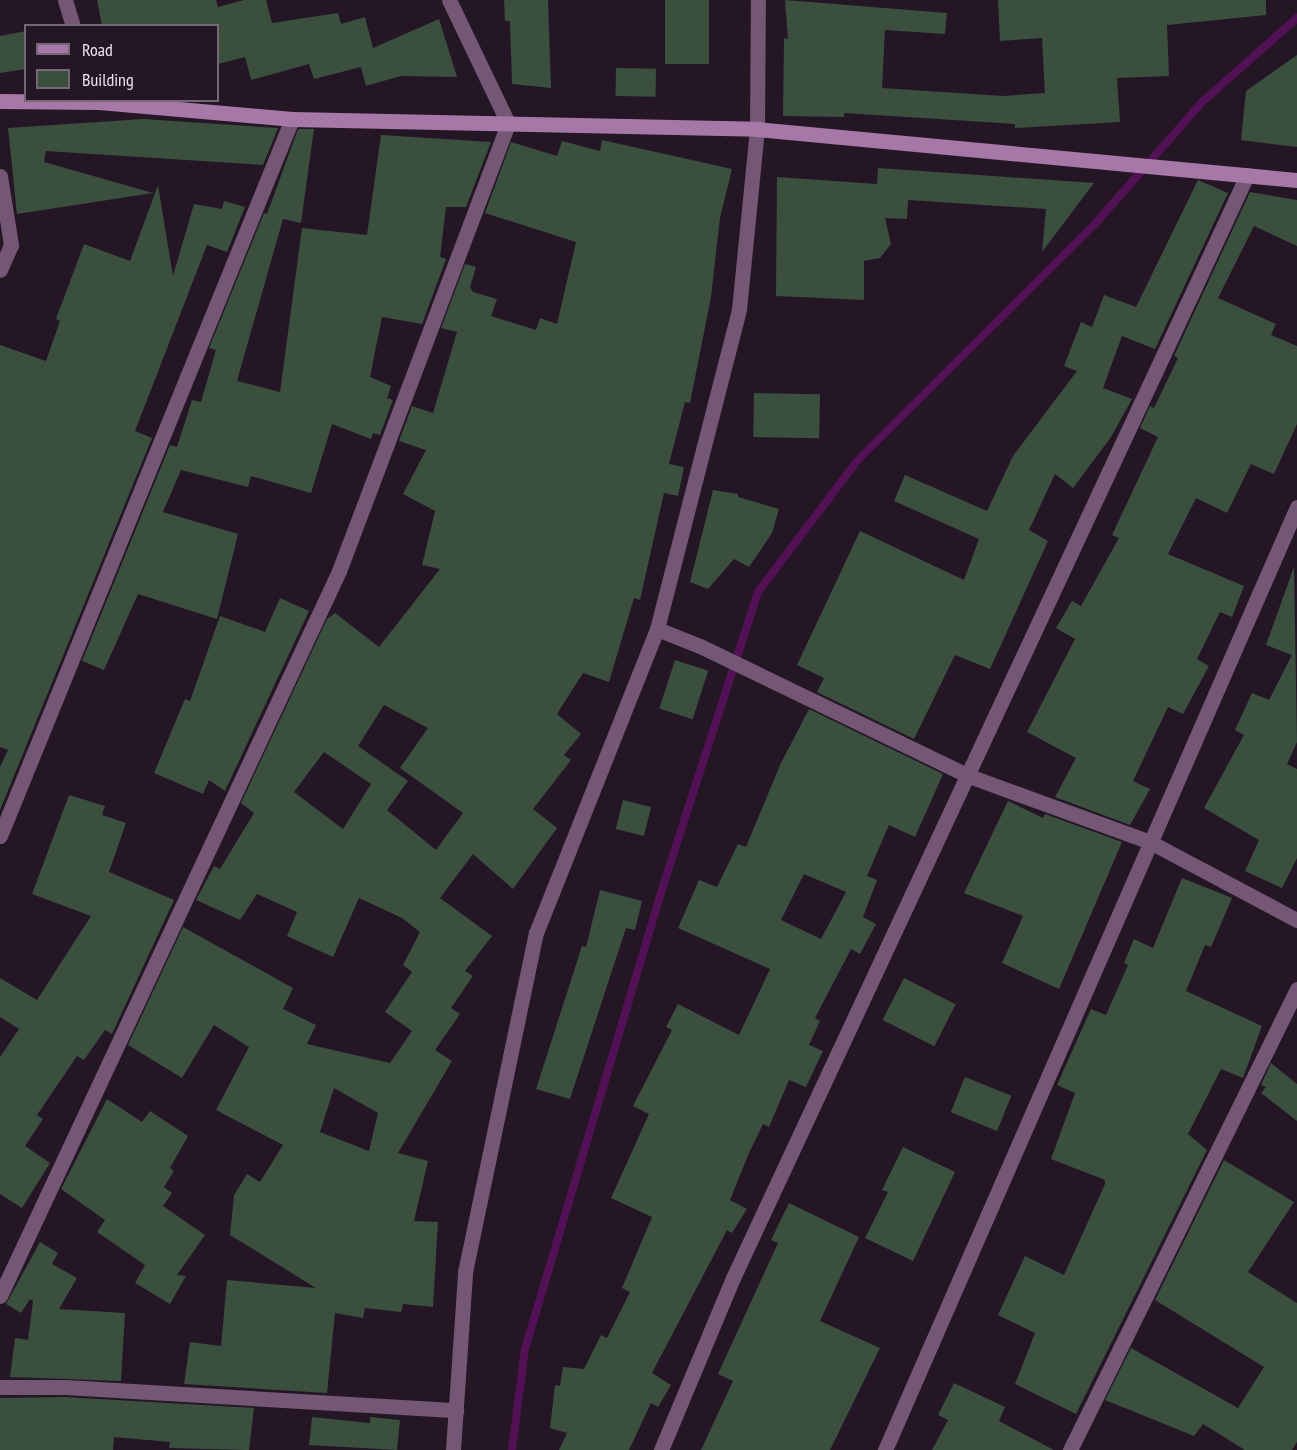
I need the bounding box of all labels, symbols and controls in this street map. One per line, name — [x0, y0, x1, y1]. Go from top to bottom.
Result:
legend — [24, 24, 219, 102]
text: Road — [82, 38, 113, 61]
text: Building — [82, 68, 134, 91]

